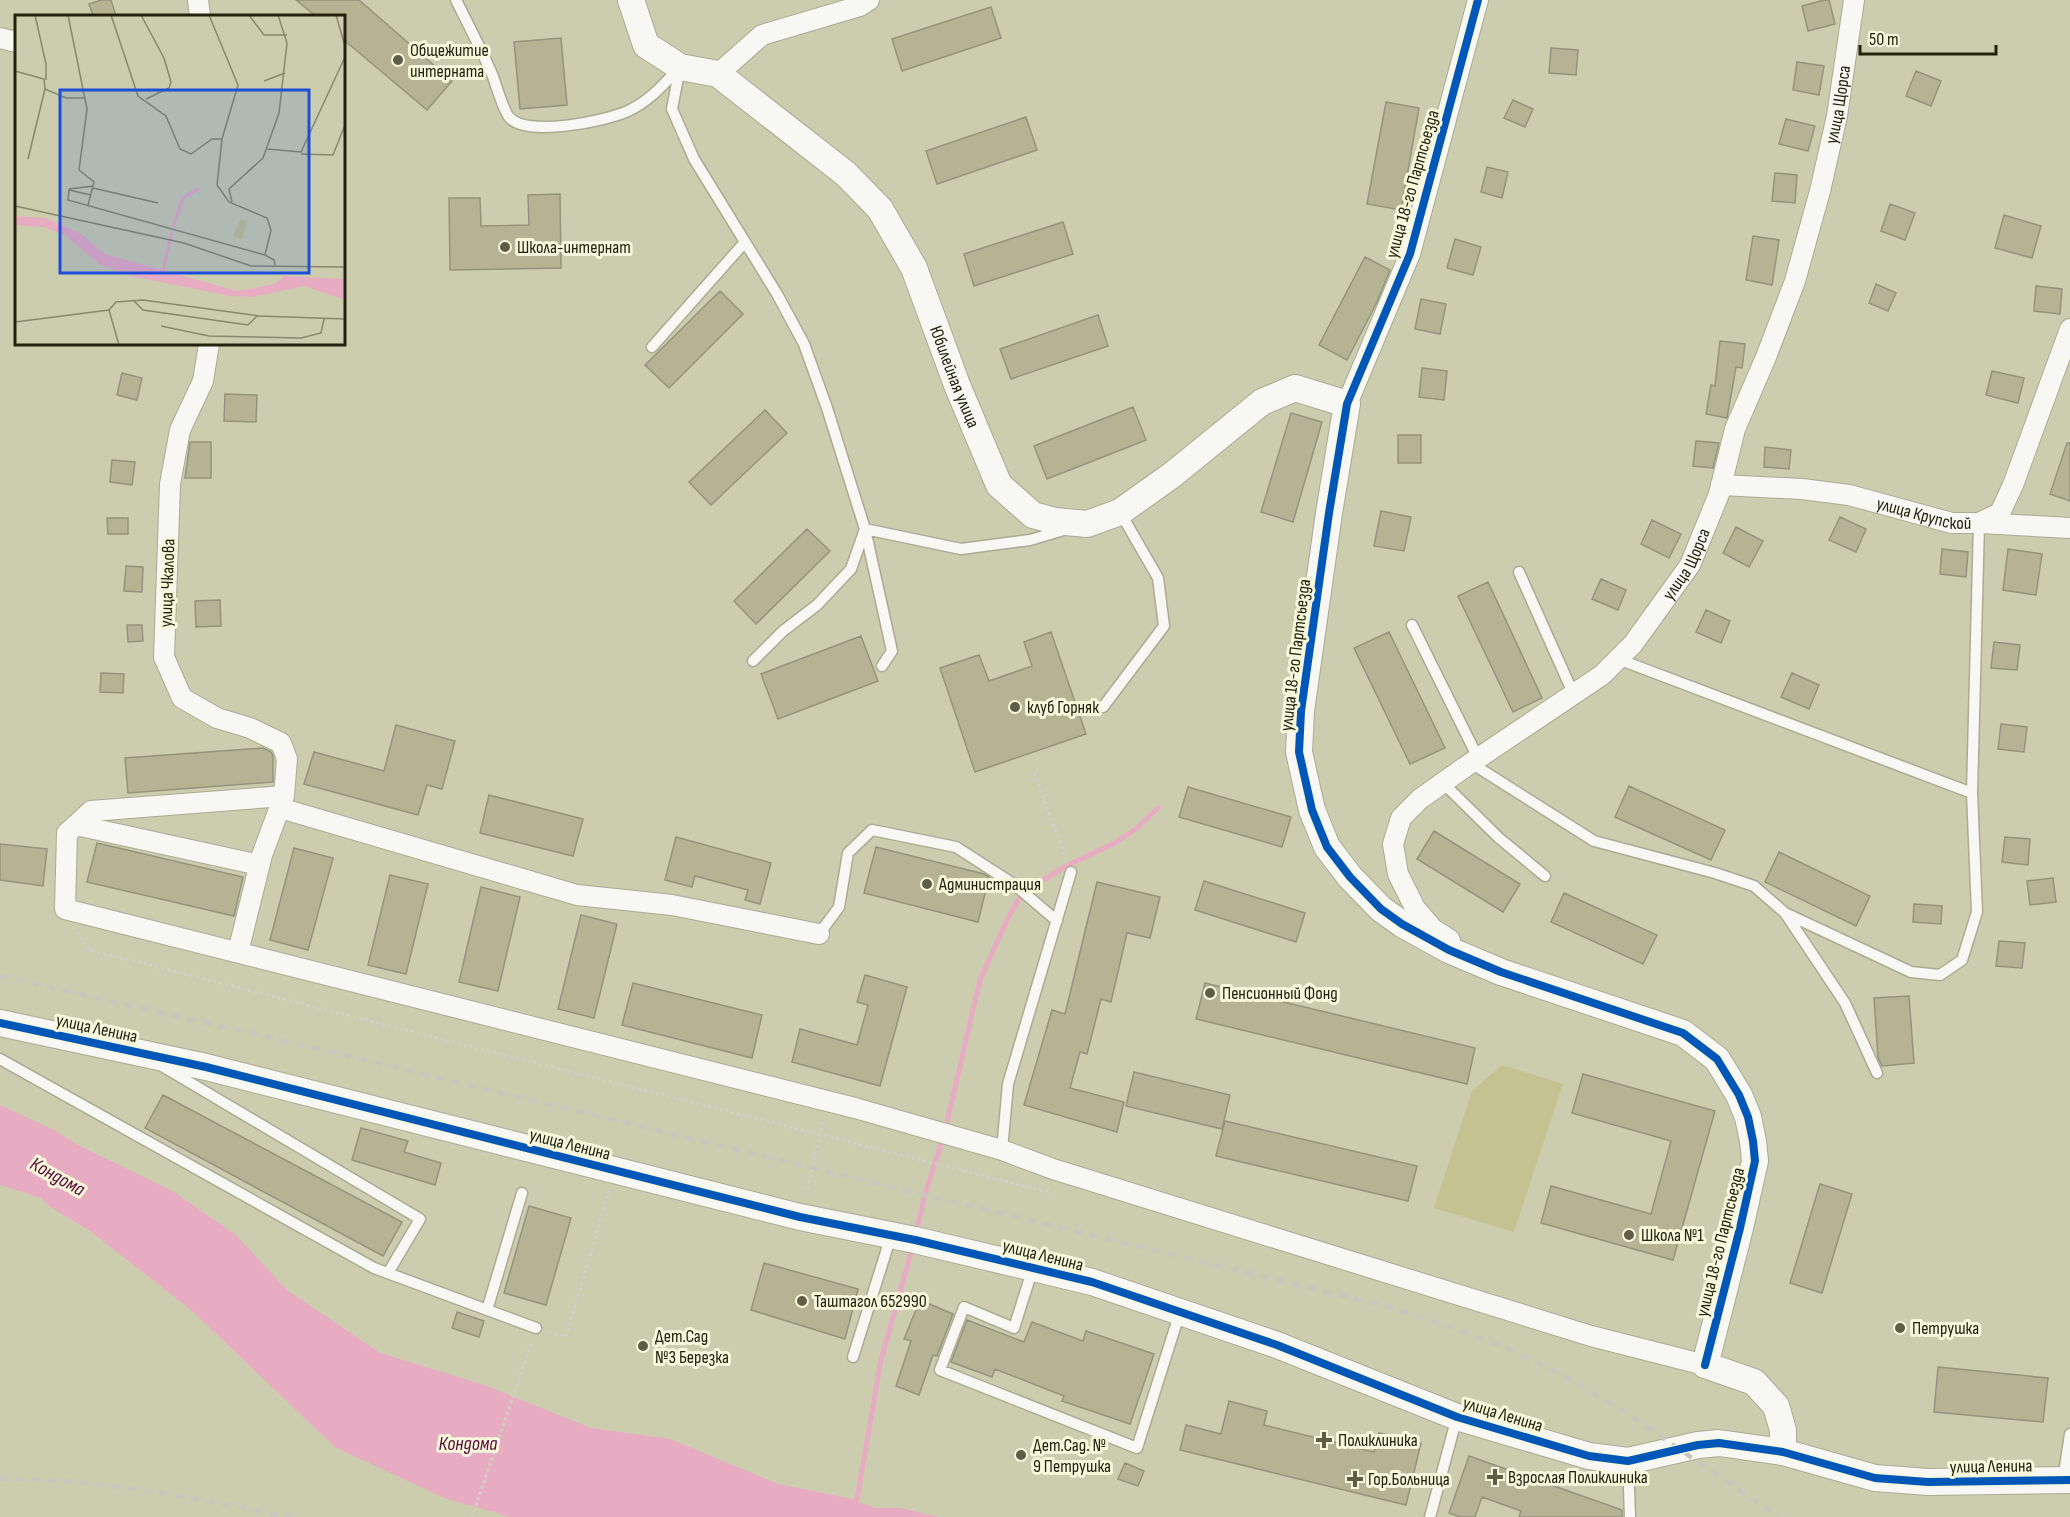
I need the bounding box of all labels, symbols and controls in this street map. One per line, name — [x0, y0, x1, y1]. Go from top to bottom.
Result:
inset map — [15, 15, 345, 345]
scale bar — [1860, 18, 1996, 56]
text: 50 m — [1869, 29, 1899, 50]
place label: Общежитие интерната — [410, 40, 489, 82]
marker: Общежитие интерната — [391, 53, 405, 67]
street label: улица Щорса — [1821, 64, 1855, 146]
street label: улица 18-го Партсьезда — [1381, 108, 1444, 261]
place label: Школа-интернат — [517, 237, 631, 258]
marker: Школа-интернат — [498, 240, 512, 254]
street label: Юбилейная улица — [925, 323, 984, 431]
street label: улица Крупской — [1874, 493, 1971, 534]
street label: улица Щорса — [1658, 525, 1715, 604]
street label: улица Чкалова — [155, 538, 180, 628]
street label: улица 18-го Партсьезда — [1276, 578, 1315, 732]
place label: клуб Горняк — [1027, 697, 1099, 718]
marker: клуб Горняк — [1008, 700, 1022, 714]
place label: Администрация — [938, 874, 1041, 895]
marker: Администрация — [920, 877, 934, 891]
place label: Пенсионный Фонд — [1222, 983, 1338, 1004]
marker: Пенсионный Фонд — [1203, 986, 1217, 1000]
street label: улица Ленина — [54, 1010, 140, 1047]
street label: улица Ленина — [527, 1124, 613, 1165]
water label: Кондома — [26, 1152, 89, 1202]
street label: улица 18-го Партсьезда — [1692, 1165, 1749, 1319]
place label: Школа №1 — [1641, 1225, 1704, 1246]
marker: Школа №1 — [1622, 1228, 1636, 1242]
street label: улица Ленина — [1000, 1235, 1086, 1276]
place label: Таштагол 652990 — [814, 1291, 927, 1312]
marker: Таштагол 652990 — [795, 1294, 809, 1308]
place label: Петрушка — [1912, 1318, 1979, 1339]
marker: Петрушка — [1893, 1321, 1907, 1335]
place label: Дет.Сад №3 Березка — [655, 1326, 729, 1368]
marker: Дет.Сад №3 Березка — [636, 1339, 650, 1353]
street label: улица Ленина — [1460, 1392, 1545, 1437]
place label: Поликлиника — [1338, 1430, 1418, 1451]
marker: Поликлиника — [1315, 1431, 1333, 1449]
water label: Кондома — [439, 1432, 497, 1456]
place label: Дет.Сад. № 9 Петрушка — [1033, 1435, 1111, 1477]
marker: Дет.Сад. № 9 Петрушка — [1014, 1448, 1028, 1462]
street label: улица Ленина — [1950, 1455, 2033, 1478]
place label: Взрослая Поликлиника — [1508, 1467, 1648, 1488]
marker: Взрослая Поликлиника — [1486, 1468, 1504, 1486]
place label: Гор.Больница — [1368, 1469, 1450, 1490]
marker: Гор.Больница — [1346, 1470, 1364, 1488]

